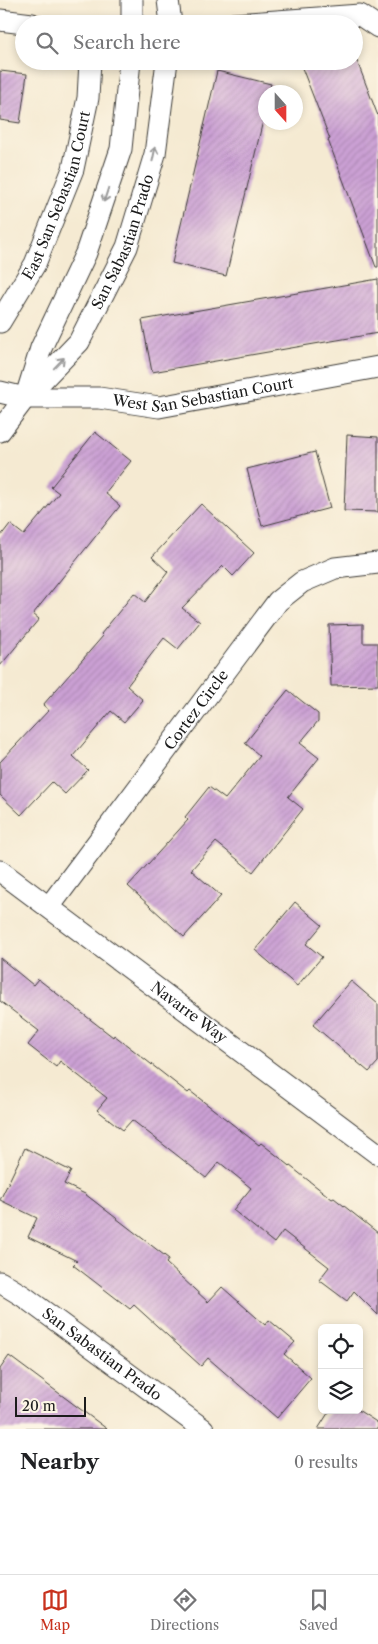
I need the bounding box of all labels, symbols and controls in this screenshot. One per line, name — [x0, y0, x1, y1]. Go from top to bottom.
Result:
search box — [15, 15, 363, 70]
icon: search — [33, 29, 61, 57]
text: Search here — [73, 31, 181, 54]
north arrow — [258, 85, 303, 130]
street label: East San Sebastian Court — [18, 109, 94, 283]
one-way arrow — [150, 146, 159, 162]
street label: San Sabastian Prado — [87, 172, 157, 312]
one-way arrow — [101, 186, 110, 202]
one-way arrow — [53, 356, 65, 369]
street label: West San Sebastian Court — [110, 373, 295, 416]
street label: Cortez Circle — [160, 666, 232, 754]
street label: Navarre Way — [147, 977, 232, 1047]
street label: San Sabastian Prado — [39, 1303, 166, 1404]
map controls — [318, 1324, 363, 1414]
button: locate — [318, 1324, 363, 1369]
button: layers — [318, 1369, 363, 1414]
scale bar — [15, 1394, 86, 1417]
text: 20 m — [22, 1397, 56, 1415]
text: Nearby — [20, 1449, 99, 1474]
text: 0 results — [294, 1452, 358, 1472]
tab: Map — [40, 1586, 70, 1634]
tab: Directions — [150, 1586, 219, 1634]
tab: Saved — [299, 1586, 338, 1634]

